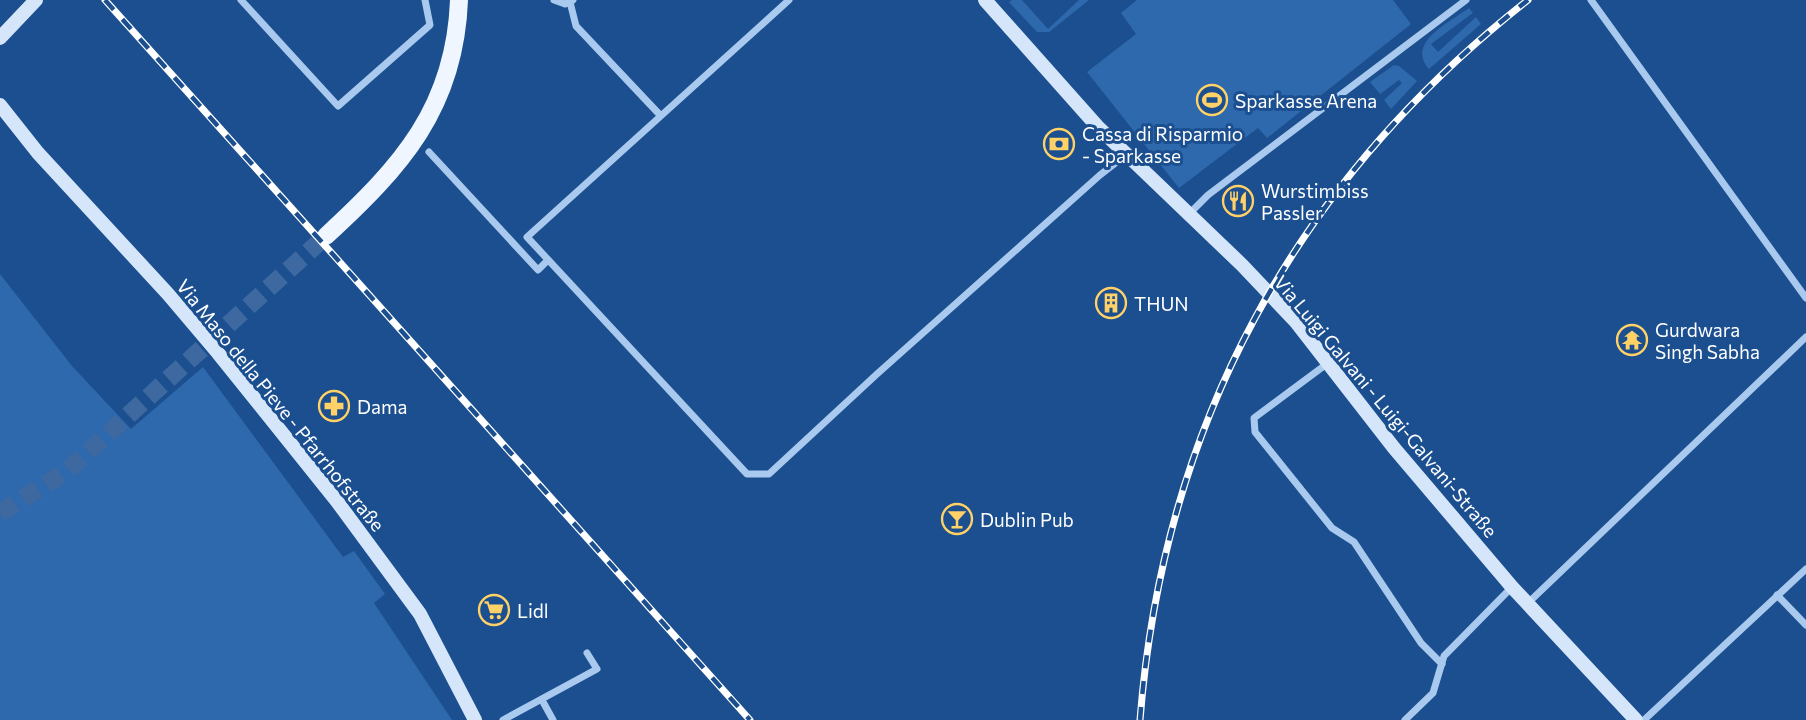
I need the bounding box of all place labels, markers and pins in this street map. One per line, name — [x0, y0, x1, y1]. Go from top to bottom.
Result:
sports icon: Sparkasse Arena — [1195, 83, 1229, 117]
place label: Sparkasse Arena — [1235, 89, 1377, 112]
place label: Cassa di Risparmio - Sparkasse — [1082, 122, 1243, 167]
bank icon: Cassa di Risparmio - Sparkasse — [1042, 127, 1076, 161]
place label: Wurstimbiss Passler — [1261, 179, 1369, 224]
restaurant icon: Wurstimbiss Passler — [1221, 184, 1255, 218]
building icon: THUN — [1094, 286, 1128, 320]
place label: THUN — [1134, 292, 1189, 315]
place label: Gurdwara Singh Sabha — [1655, 318, 1760, 363]
temple icon: Gurdwara Singh Sabha — [1615, 323, 1649, 357]
pharmacy icon: Dama — [317, 389, 351, 423]
place label: Dama — [357, 395, 407, 418]
bar icon: Dublin Pub — [940, 502, 974, 536]
place label: Dublin Pub — [980, 508, 1074, 531]
supermarket icon: Lidl — [477, 593, 511, 627]
place label: Lidl — [517, 599, 549, 622]

